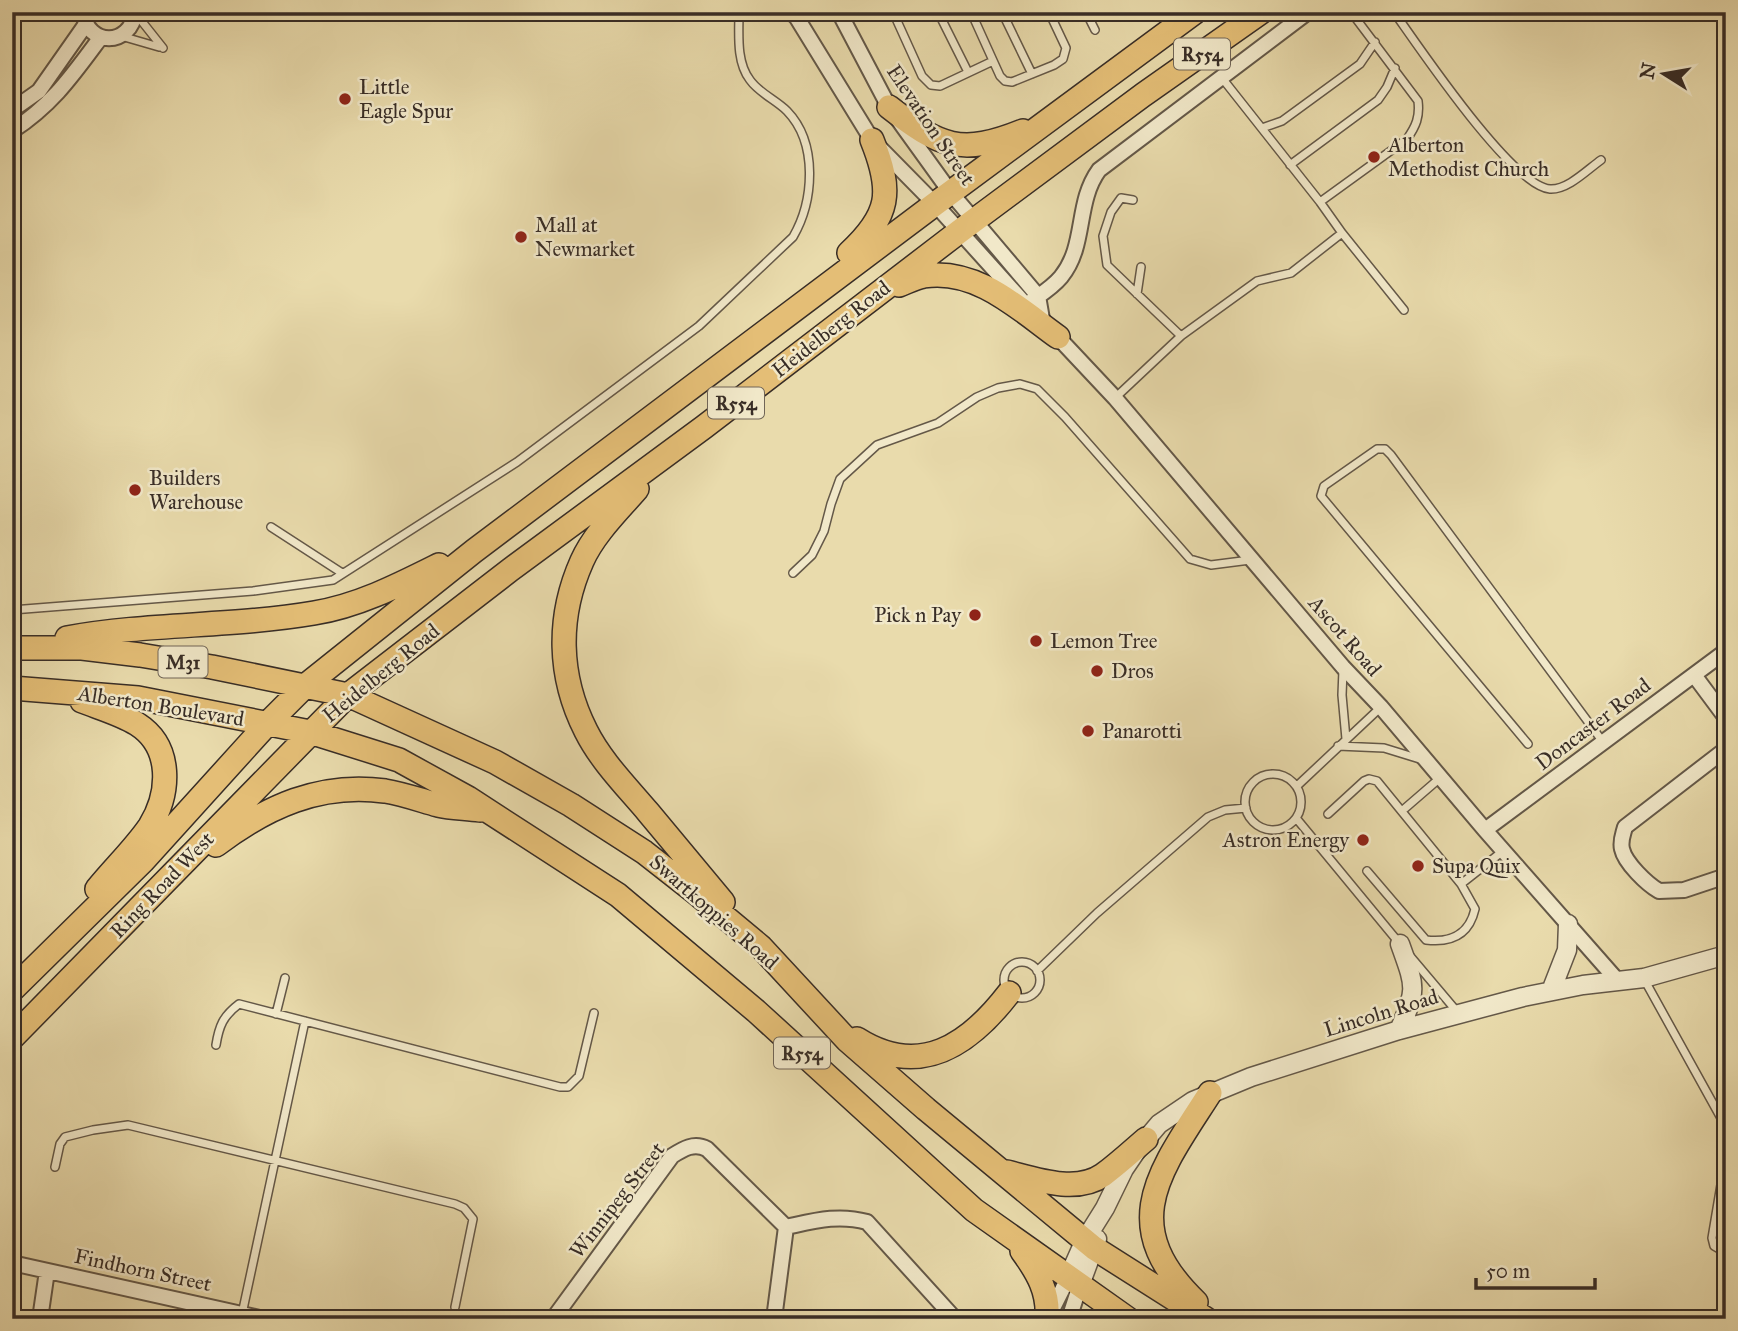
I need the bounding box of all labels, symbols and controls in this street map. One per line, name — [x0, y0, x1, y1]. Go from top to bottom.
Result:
road number: R554 — [1174, 38, 1230, 70]
north arrow — [1630, 38, 1700, 108]
street label: Elevation Street — [881, 60, 981, 191]
text: N — [1635, 61, 1661, 81]
place label: Little Eagle Spur — [359, 74, 453, 124]
marker: Little Eagle Spur — [337, 91, 353, 107]
place label: Alberton Methodist Church — [1387, 132, 1550, 182]
marker: Alberton Methodist Church — [1366, 149, 1382, 165]
place label: Mall at Newmarket — [535, 212, 636, 262]
marker: Mall at Newmarket — [513, 229, 529, 245]
street label: Heidelberg Road — [767, 274, 896, 383]
road number: R554 — [708, 388, 764, 418]
place label: Builders Warehouse — [149, 465, 243, 515]
marker: Builders Warehouse — [127, 482, 143, 498]
street label: Ascot Road — [1302, 590, 1387, 682]
place label: Pick n Pay — [874, 602, 962, 628]
marker: Pick n Pay — [967, 607, 983, 623]
street label: Heidelberg Road — [317, 618, 445, 728]
place label: Lemon Tree — [1050, 628, 1158, 654]
marker: Lemon Tree — [1028, 633, 1044, 649]
road number: M31 — [158, 646, 208, 678]
place label: Dros — [1111, 658, 1154, 684]
marker: Dros — [1089, 663, 1105, 679]
street label: Doncaster Road — [1530, 672, 1656, 776]
street label: Alberton Boulevard — [75, 680, 246, 732]
place label: Panarotti — [1102, 718, 1182, 744]
marker: Panarotti — [1080, 723, 1096, 739]
street label: Ring Road West — [105, 826, 220, 944]
place label: Astron Energy — [1222, 827, 1350, 853]
marker: Astron Energy — [1355, 832, 1371, 848]
street label: Swartkoppies Road — [644, 849, 784, 975]
place label: Supa Quix — [1432, 853, 1521, 879]
marker: Supa Quix — [1410, 858, 1426, 874]
street label: Lincoln Road — [1321, 983, 1442, 1043]
road number: R554 — [774, 1037, 830, 1068]
street label: Winnipeg Street — [564, 1136, 671, 1263]
street label: Findhorn Street — [72, 1243, 215, 1297]
scale bar — [1476, 1247, 1594, 1291]
text: 50 m — [1486, 1258, 1531, 1284]

